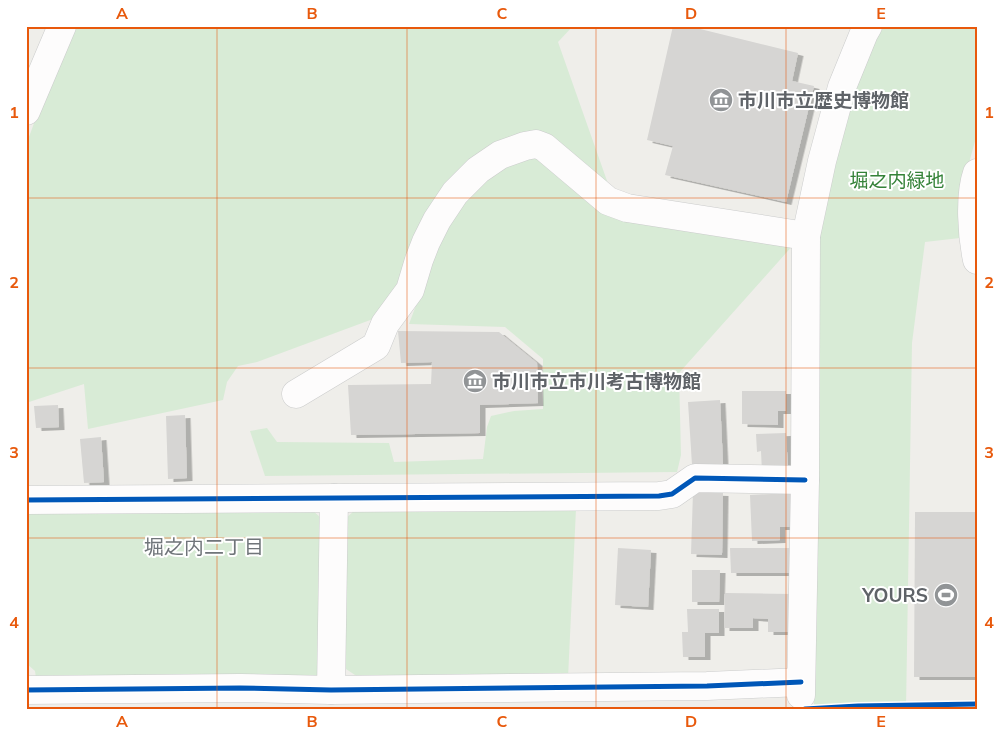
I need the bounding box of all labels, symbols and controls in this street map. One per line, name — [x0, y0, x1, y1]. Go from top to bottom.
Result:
text: A — [116, 3, 128, 23]
text: B — [306, 3, 318, 23]
text: C — [497, 3, 508, 23]
text: D — [685, 3, 697, 23]
text: E — [876, 3, 886, 23]
museum icon: 市川市立歴史博物館 — [708, 87, 734, 113]
place label: 市川市立歴史博物館 — [738, 88, 909, 112]
text: 1 — [9, 102, 19, 122]
text: 1 — [984, 102, 994, 122]
park label: 堀之内緑地 — [849, 168, 945, 192]
text: 2 — [9, 272, 19, 292]
text: 2 — [984, 272, 994, 292]
museum icon: 市川市立市川考古博物館 — [462, 368, 488, 394]
place label: 市川市立市川考古博物館 — [492, 369, 701, 393]
text: 3 — [9, 442, 19, 462]
text: 3 — [984, 442, 994, 462]
district label: 堀之内二丁目 — [144, 534, 264, 559]
sports icon: YOURS — [933, 582, 959, 608]
place label: YOURS — [861, 583, 928, 607]
text: 4 — [9, 612, 19, 632]
text: 4 — [984, 612, 994, 632]
text: A — [116, 711, 128, 731]
text: B — [306, 711, 318, 731]
text: C — [497, 711, 508, 731]
text: D — [685, 711, 697, 731]
text: E — [876, 711, 886, 731]

